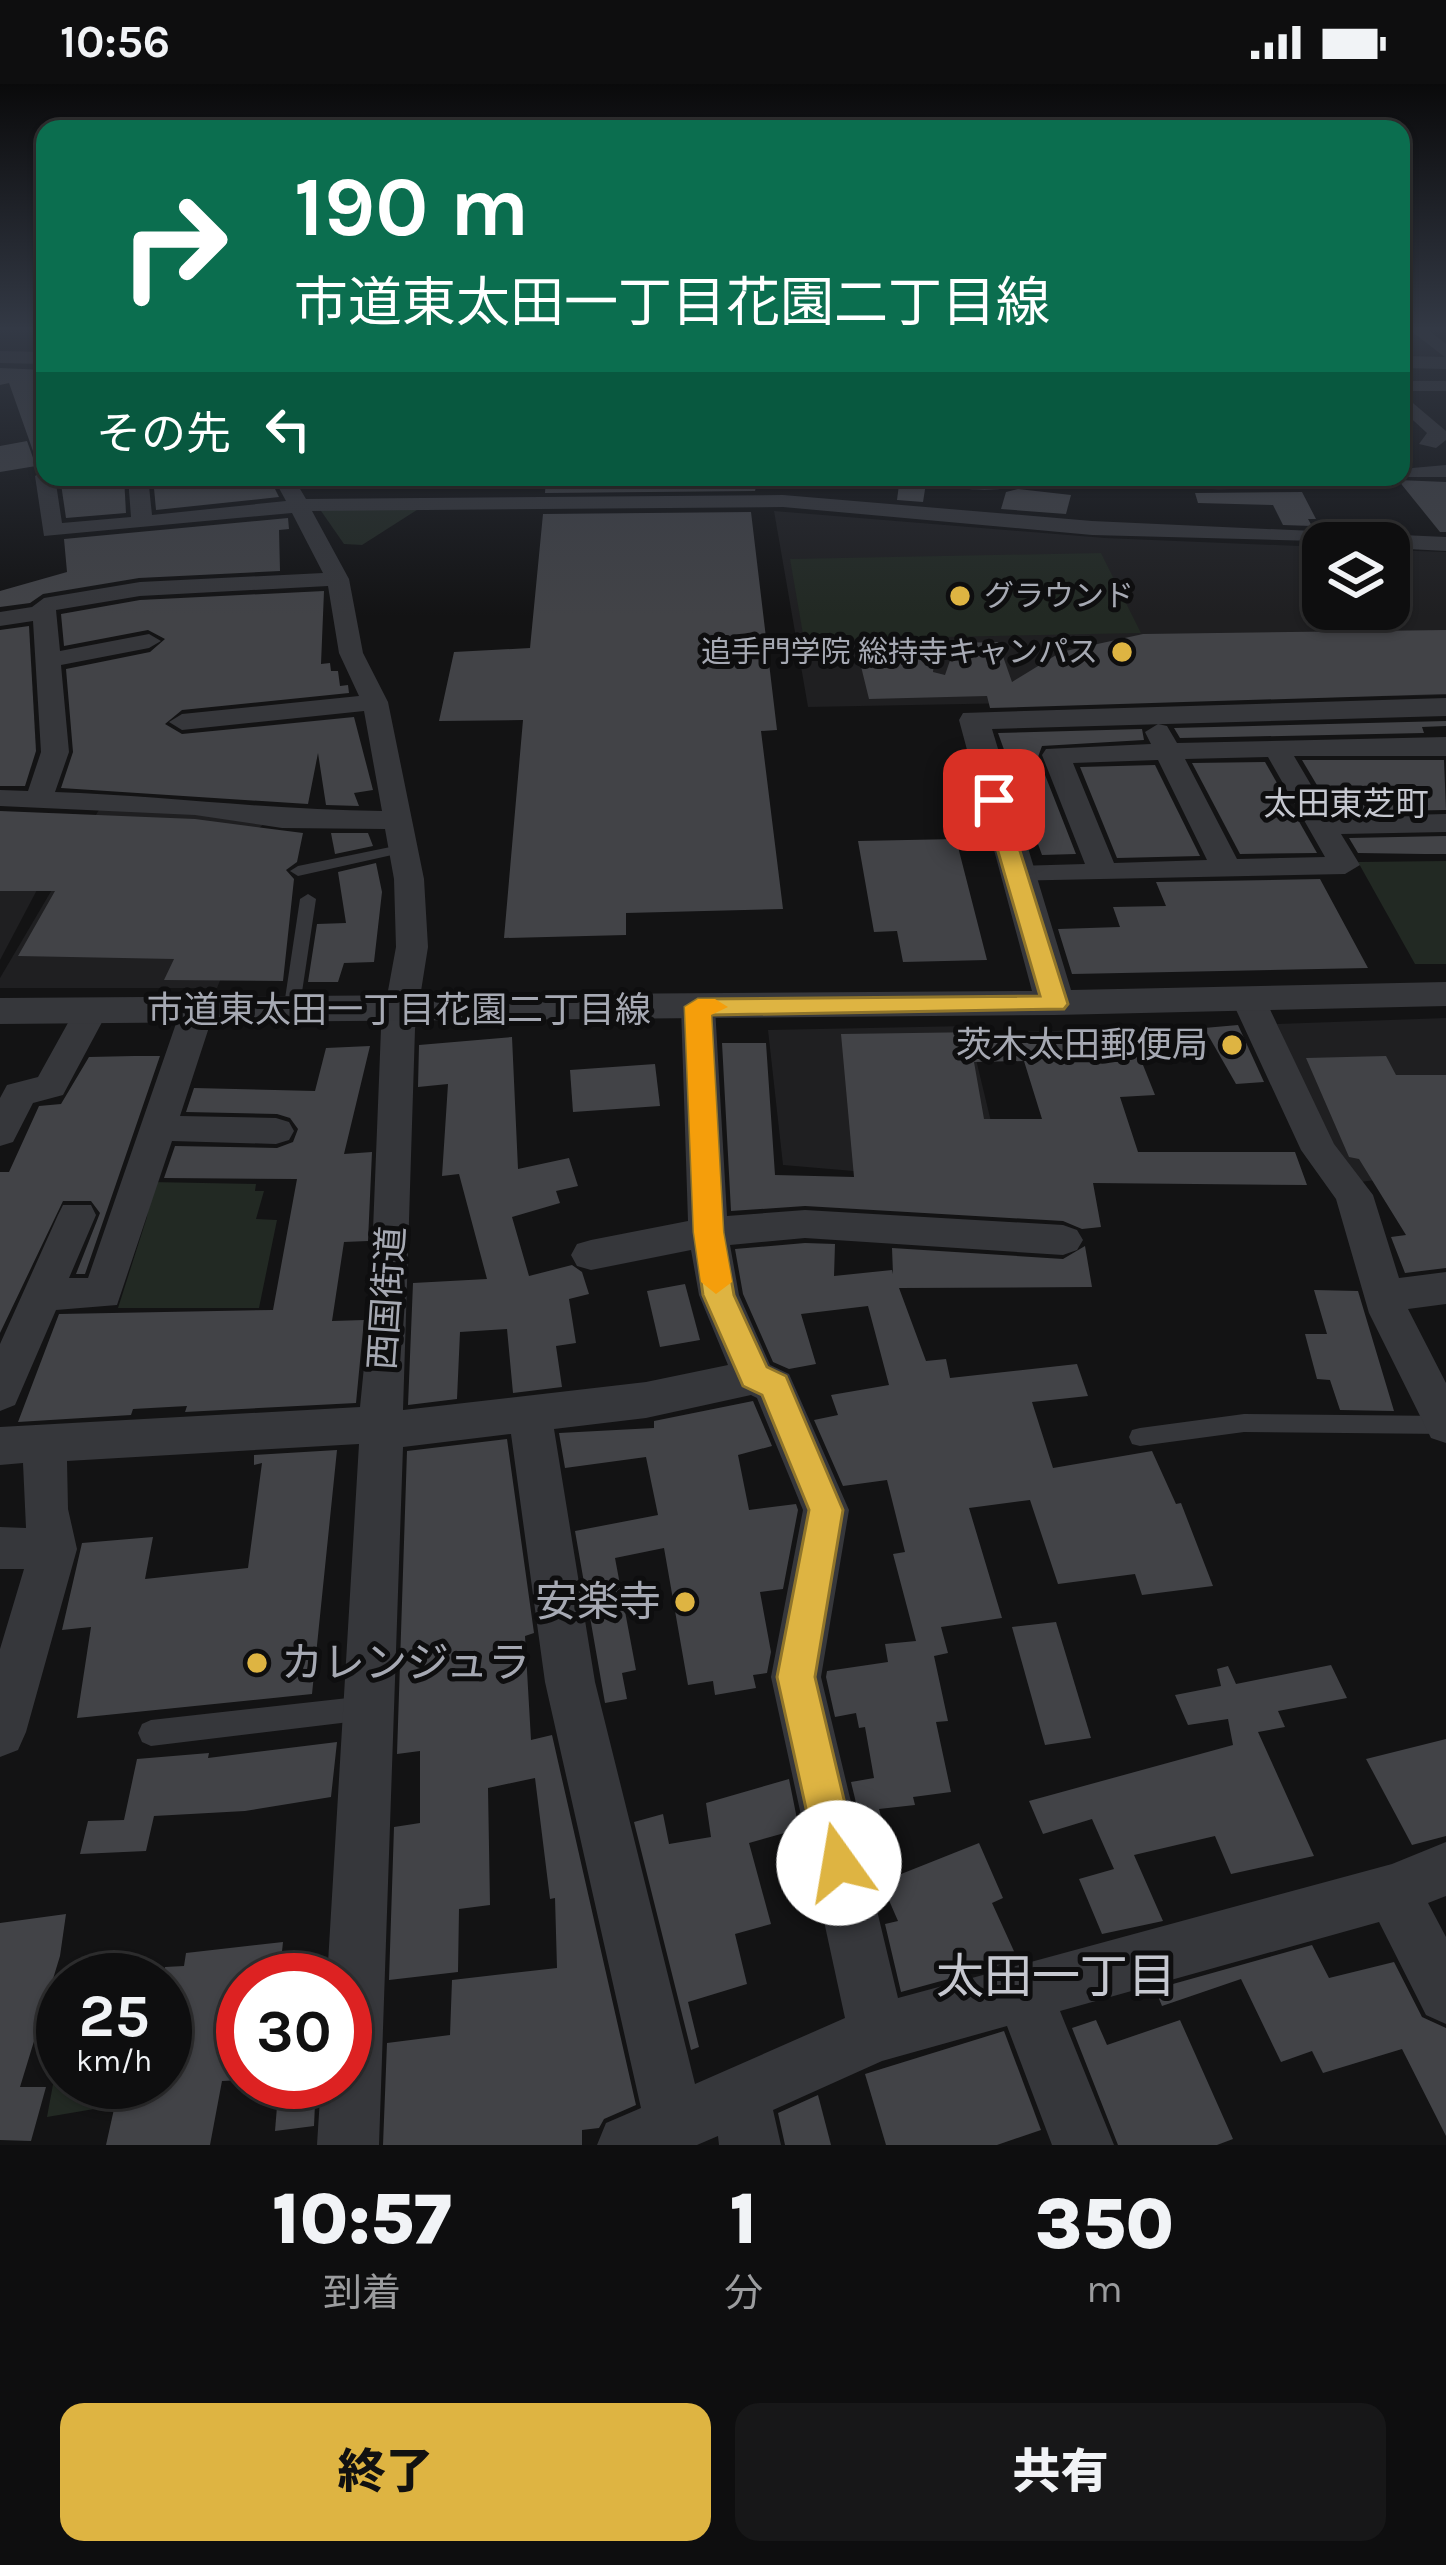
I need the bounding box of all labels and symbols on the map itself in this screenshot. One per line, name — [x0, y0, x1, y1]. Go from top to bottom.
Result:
place label: グラウンド — [984, 578, 1134, 614]
marker: グラウンド — [947, 583, 973, 609]
place label: 追手門学院 総持寺キャンパス — [701, 634, 1098, 670]
marker: 追手門学院 総持寺キャンパス — [1109, 639, 1135, 665]
pin — [943, 749, 1045, 851]
district label: 太田東芝町 — [1264, 785, 1429, 823]
street label: 市道東太田一丁目花園二丁目線 — [147, 989, 651, 1031]
place label: 茨木太田郵便局 — [956, 1024, 1208, 1066]
marker: 茨木太田郵便局 — [1219, 1032, 1245, 1058]
street label: 西国街道 — [361, 1225, 413, 1371]
place label: 安楽寺 — [535, 1577, 661, 1627]
marker: 安楽寺 — [672, 1589, 698, 1615]
place label: カレンジュラ — [281, 1638, 530, 1688]
marker: カレンジュラ — [244, 1650, 270, 1676]
position arrow — [776, 1800, 902, 1926]
district label: 太田一丁目 — [936, 1949, 1176, 2005]
speed limit sign: 30 — [216, 1953, 372, 2109]

